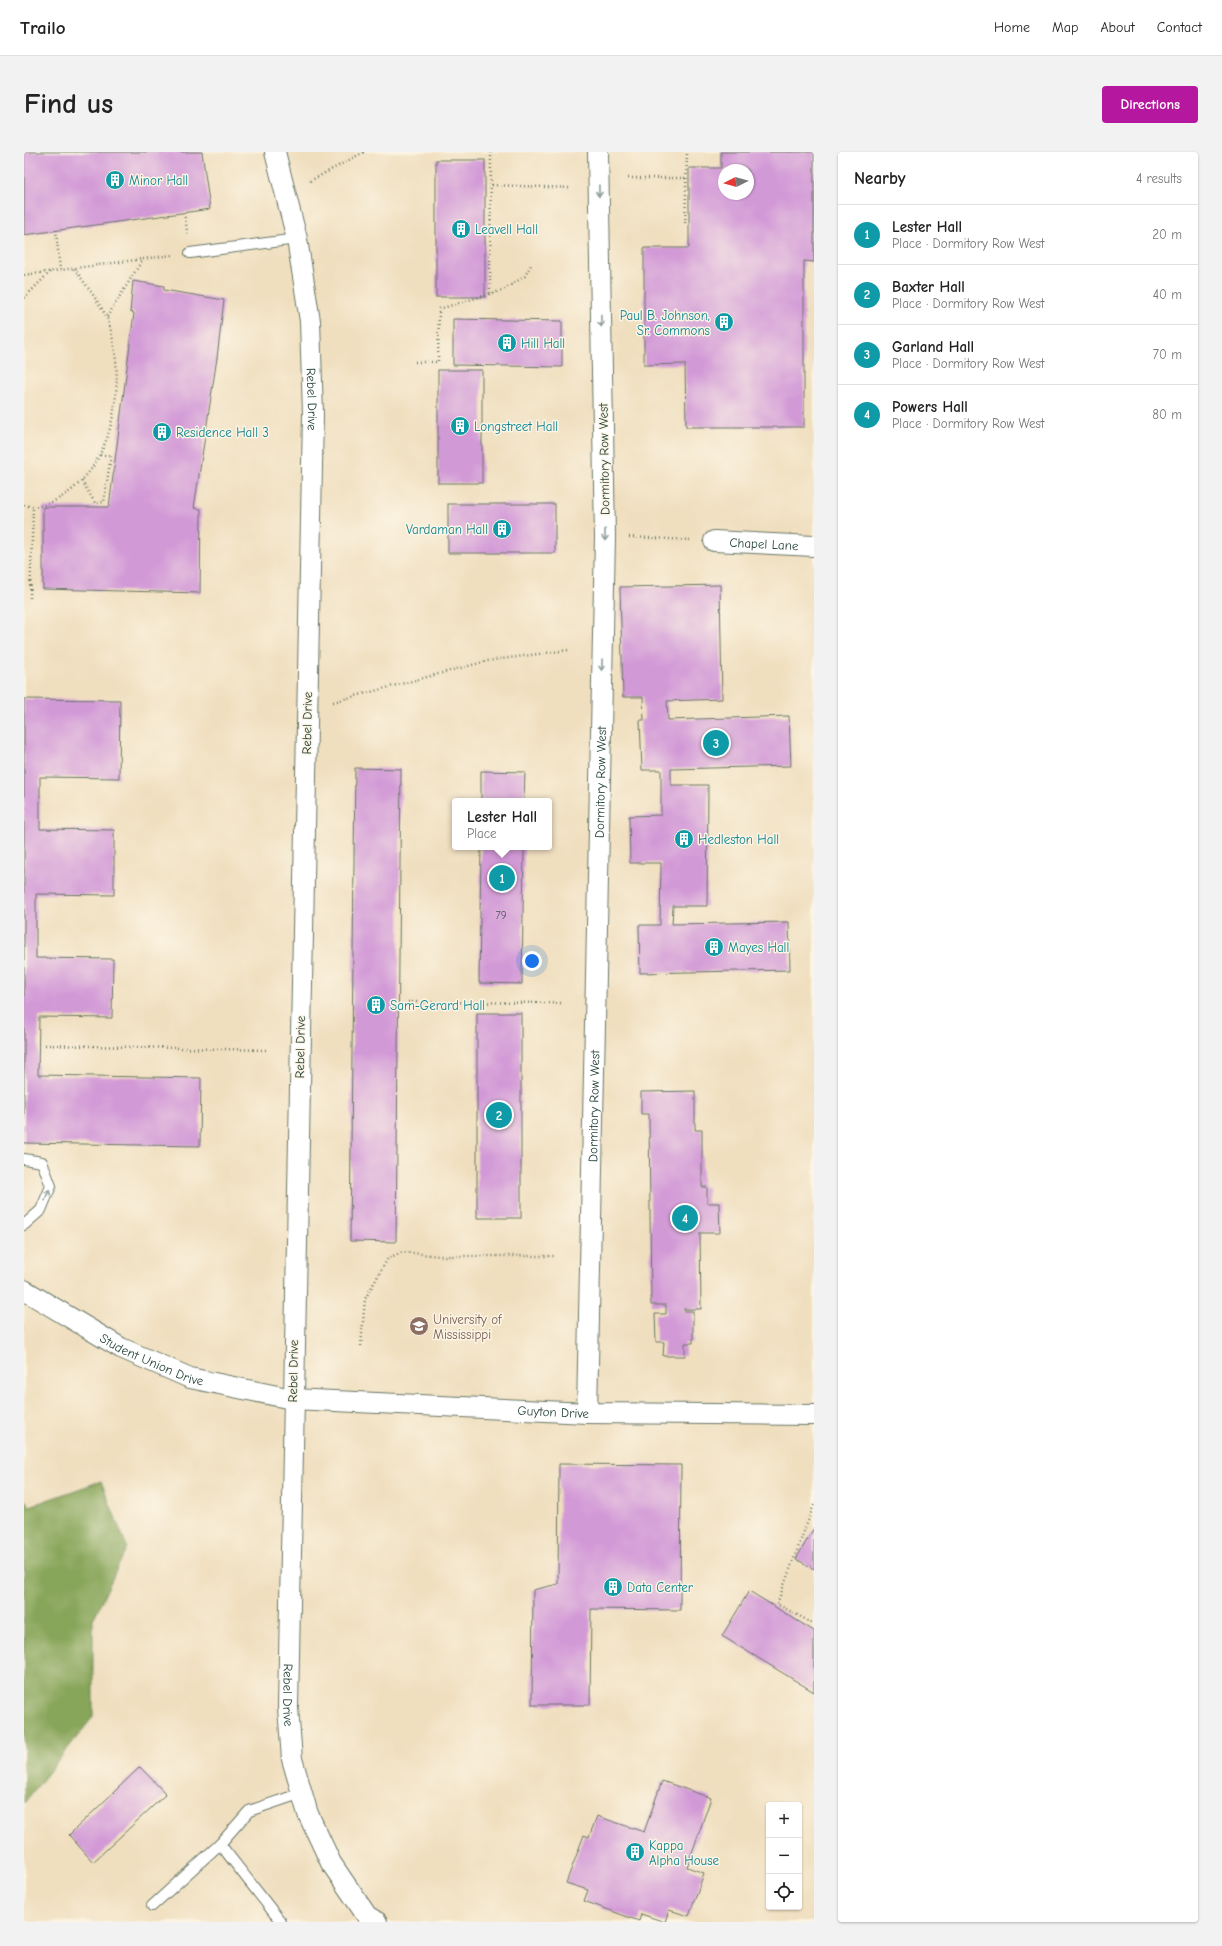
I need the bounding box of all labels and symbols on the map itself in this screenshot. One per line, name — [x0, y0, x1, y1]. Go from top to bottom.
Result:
north arrow — [718, 164, 754, 200]
building icon: Minor Hall — [104, 169, 126, 191]
place label: Minor Hall — [129, 173, 188, 188]
one-way arrow — [595, 184, 603, 197]
building icon: Leavell Hall — [450, 218, 472, 240]
place label: Leavell Hall — [475, 222, 538, 237]
place label: Paul B. Johnson, Sr. Commons — [620, 308, 710, 338]
building icon: Paul B. Johnson, Sr. Commons — [713, 311, 735, 333]
one-way arrow — [597, 314, 605, 327]
building icon: Hill Hall — [496, 332, 518, 354]
place label: Hill Hall — [521, 336, 565, 351]
street label: Rebel Drive — [304, 368, 321, 431]
street label: Dormitory Row West — [596, 402, 612, 515]
building icon: Longstreet Hall — [449, 415, 471, 437]
place label: Longstreet Hall — [474, 419, 558, 434]
building icon: Residence Hall 3 — [151, 421, 173, 443]
place label: Residence Hall 3 — [176, 425, 269, 440]
building icon: Vardaman Hall — [491, 518, 513, 540]
place label: Vardaman Hall — [406, 522, 488, 537]
one-way arrow — [601, 528, 609, 541]
street label: Chapel Lane — [729, 534, 799, 553]
one-way arrow — [598, 658, 606, 671]
street label: Rebel Drive — [299, 691, 315, 755]
street label: Dormitory Row West — [591, 725, 609, 838]
pin: 3 — [703, 728, 729, 758]
building icon: Hedleston Hall — [673, 828, 695, 850]
place label: Hedleston Hall — [698, 832, 779, 847]
pin: 1 — [489, 863, 515, 893]
house number: 79 — [495, 909, 507, 922]
building icon: Mayes Hall — [703, 936, 725, 958]
place label: Mayes Hall — [728, 940, 789, 955]
your location — [522, 951, 542, 971]
building icon: Sam-Gerard Hall — [365, 994, 387, 1016]
place label: Sam-Gerard Hall — [390, 998, 485, 1013]
street label: Rebel Drive — [292, 1015, 308, 1079]
street label: Dormitory Row West — [585, 1049, 602, 1162]
pin: 2 — [486, 1100, 512, 1130]
one-way arrow — [44, 1190, 52, 1202]
pin: 4 — [672, 1203, 698, 1233]
place label: University of Mississippi — [433, 1312, 503, 1342]
school or university icon: University of Mississippi — [408, 1315, 430, 1337]
street label: Student Union Drive — [97, 1330, 205, 1388]
street label: Rebel Drive — [285, 1339, 301, 1403]
street label: Guyton Drive — [517, 1402, 590, 1421]
building icon: Data Center — [602, 1576, 624, 1598]
place label: Data Center — [627, 1580, 694, 1595]
street label: Rebel Drive — [280, 1663, 297, 1727]
place label: Kappa Alpha House — [649, 1838, 720, 1868]
building icon: Kappa Alpha House — [624, 1841, 646, 1863]

